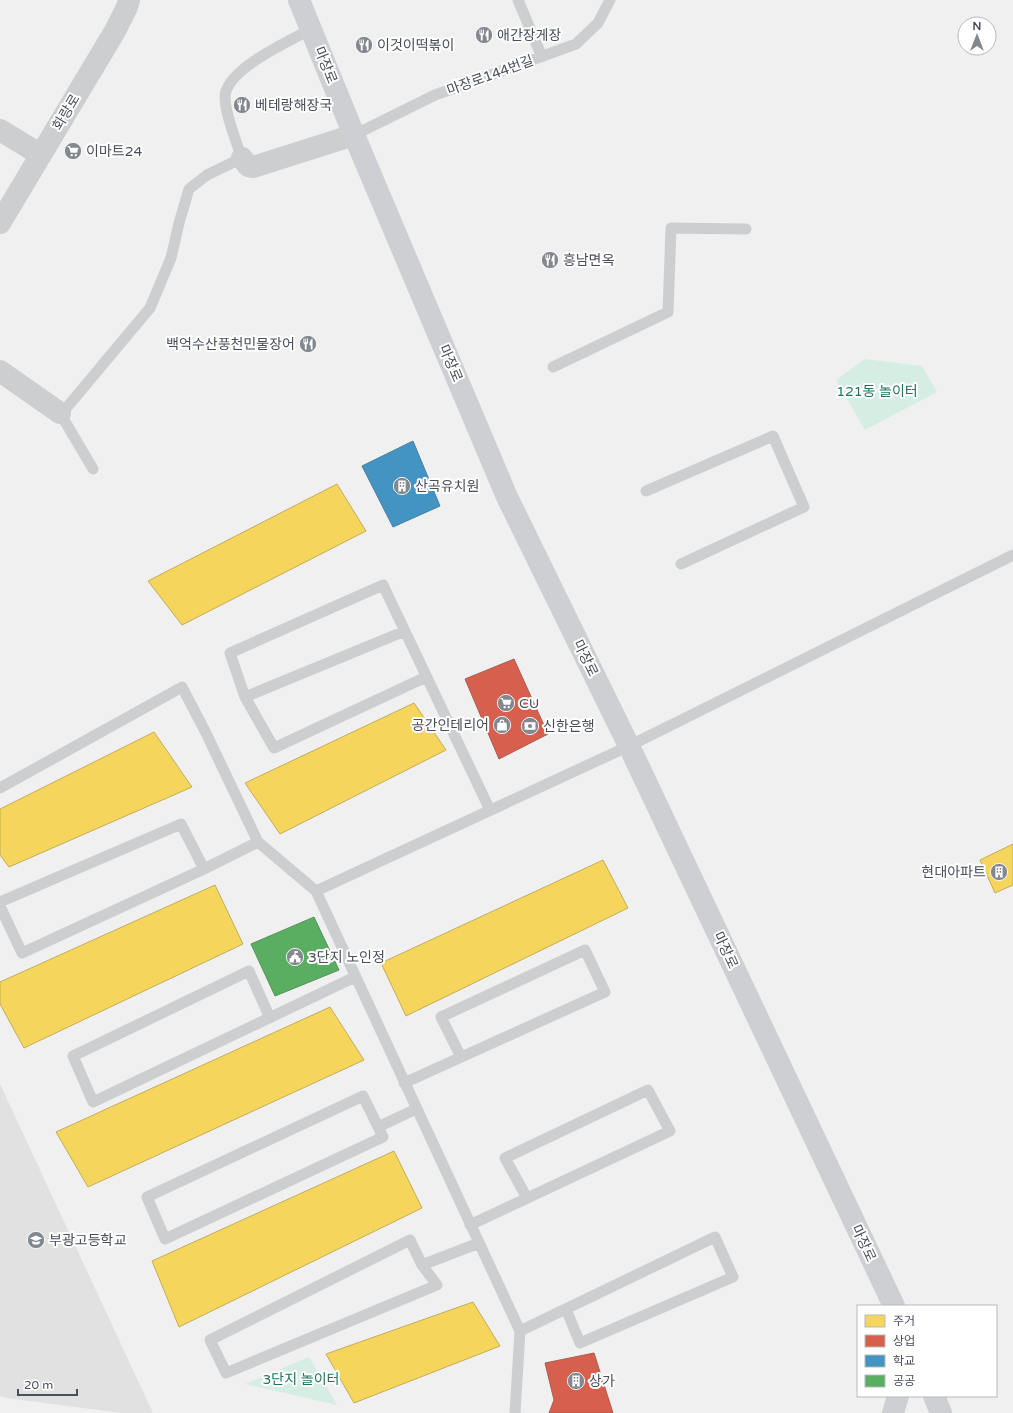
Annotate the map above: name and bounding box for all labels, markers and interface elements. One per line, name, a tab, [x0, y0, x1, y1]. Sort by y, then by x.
north arrow	[957, 16, 997, 56]
text: N	[973, 20, 981, 33]
restaurant icon: 애간장게장	[474, 25, 494, 45]
place label: 애간장게장	[497, 27, 562, 44]
restaurant icon: 이것이떡볶이	[354, 35, 374, 55]
place label: 이것이떡볶이	[377, 37, 454, 54]
street label: 마장로	[310, 44, 341, 86]
street label: 마장로144번길	[445, 52, 536, 99]
street label: 화랑로	[49, 91, 84, 133]
restaurant icon: 베테랑해장국	[232, 95, 252, 115]
place label: 베테랑해장국	[255, 97, 332, 114]
supermarket icon: 이마트24	[63, 141, 83, 161]
place label: 이마트24	[86, 143, 142, 160]
restaurant icon: 흥남면옥	[540, 250, 560, 270]
place label: 흥남면옥	[563, 252, 615, 269]
restaurant icon: 백억수산풍천민물장어	[298, 334, 318, 354]
place label: 백억수산풍천민물장어	[166, 336, 295, 353]
street label: 마장로	[435, 342, 466, 384]
park label: 121동 놀이터	[836, 383, 918, 400]
building icon: 산곡유치원	[392, 476, 412, 496]
place label: 산곡유치원	[415, 478, 479, 495]
street label: 마장로	[569, 637, 602, 679]
supermarket icon: CU	[496, 693, 516, 713]
place label: CU	[519, 695, 539, 712]
shop icon: 공간인테리어	[492, 715, 512, 735]
bank icon: 신한은행	[520, 716, 540, 736]
place label: 공간인테리어	[412, 717, 489, 734]
place label: 신한은행	[543, 718, 595, 735]
building icon: 현대아파트	[989, 862, 1009, 882]
place label: 현대아파트	[922, 864, 986, 881]
street label: 마장로	[710, 929, 741, 971]
public building icon: 3단지 노인정	[285, 947, 305, 967]
place label: 3단지 노인정	[308, 949, 385, 966]
street label: 마장로	[848, 1222, 879, 1264]
school or university icon: 부광고등학교	[26, 1230, 46, 1250]
place label: 부광고등학교	[49, 1232, 126, 1249]
legend	[857, 1305, 997, 1397]
text: 주거	[893, 1314, 915, 1328]
text: 상업	[893, 1334, 915, 1348]
text: 학교	[893, 1354, 915, 1368]
scale bar	[18, 1371, 77, 1397]
park label: 3단지 놀이터	[263, 1371, 339, 1388]
building icon: 상가	[566, 1371, 586, 1391]
place label: 상가	[589, 1373, 615, 1390]
text: 공공	[893, 1374, 915, 1388]
text: 20 m	[24, 1378, 53, 1392]

